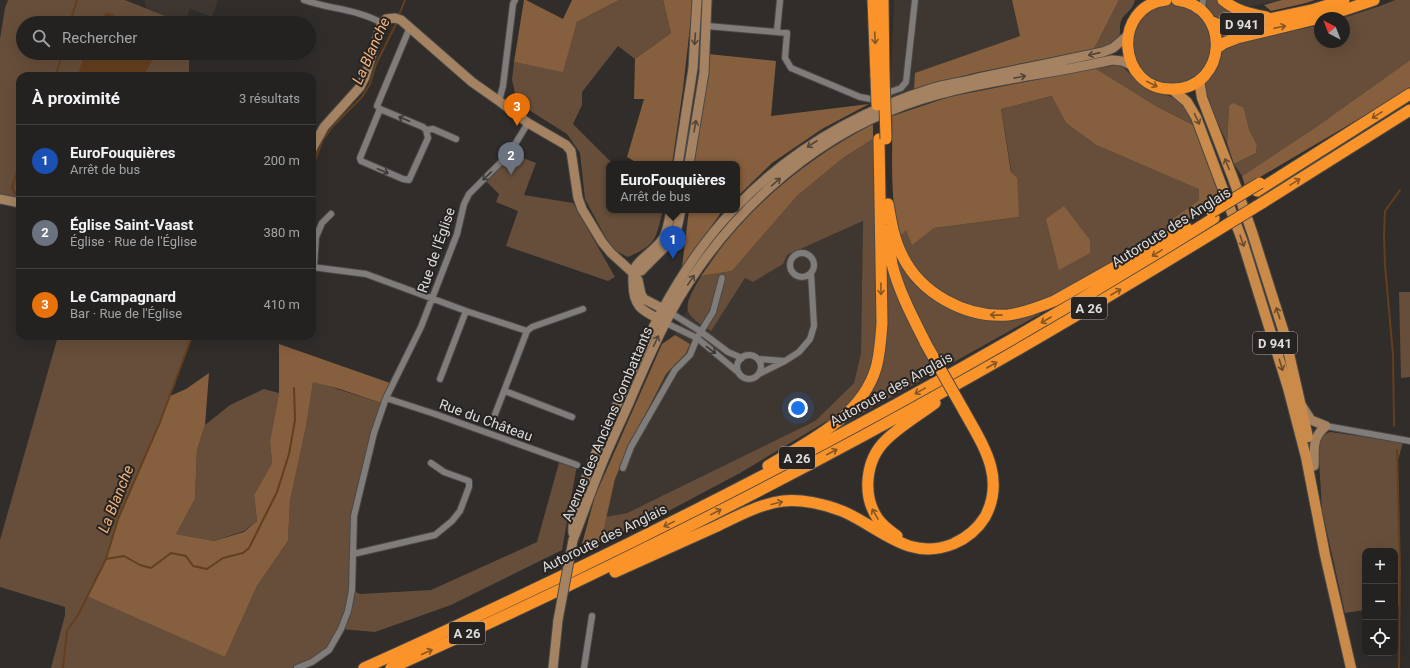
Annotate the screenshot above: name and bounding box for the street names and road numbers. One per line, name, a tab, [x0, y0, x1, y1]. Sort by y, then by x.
road number: D 941	[1220, 13, 1264, 35]
street label: Autoroute des Anglais	[1109, 184, 1233, 270]
street label: Rue de l'Église	[413, 205, 458, 295]
road number: A 26	[1071, 297, 1107, 319]
street label: Avenue des Anciens Combattants	[559, 324, 655, 524]
road number: D 941	[1253, 332, 1297, 354]
street label: Autoroute des Anglais	[827, 349, 955, 429]
street label: Rue du Château	[437, 396, 535, 444]
road number: A 26	[779, 447, 815, 469]
street label: Autoroute des Anglais	[539, 501, 669, 575]
road number: A 26	[449, 622, 485, 644]

